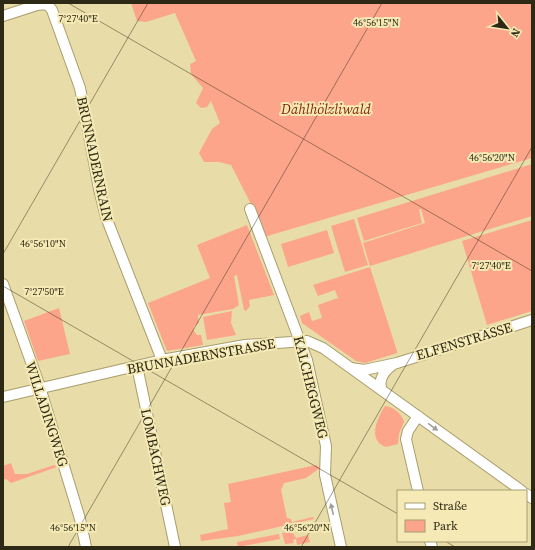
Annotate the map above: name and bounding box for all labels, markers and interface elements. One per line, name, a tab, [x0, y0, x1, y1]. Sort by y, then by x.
north arrow	[487, 8, 527, 48]
text: 7°27'40"E	[58, 12, 98, 25]
text: 46°56'15"N	[353, 16, 399, 29]
text: N	[507, 26, 524, 40]
street label: BRUNNADERNRAIN	[72, 95, 118, 223]
park label: Dählhölzliwald	[280, 99, 372, 119]
text: 46°56'20"N	[469, 151, 515, 164]
text: 46°56'10"N	[20, 237, 66, 250]
text: 7°27'40"E	[471, 259, 511, 272]
text: 7°27'50"E	[24, 285, 64, 298]
street label: ELFENSTRASSE	[413, 317, 515, 365]
street label: BRUNNADERNSTRASSE	[125, 333, 277, 379]
street label: KALCHEGGWEG	[289, 334, 334, 441]
street label: WILLADINGWEG	[21, 359, 74, 470]
street label: LOMBACHWEG	[136, 407, 176, 508]
one-way arrow	[428, 423, 438, 431]
legend	[397, 490, 527, 542]
text: Straße	[433, 498, 467, 514]
one-way arrow	[329, 503, 335, 515]
text: Park	[433, 518, 458, 534]
text: 46°56'15"N	[50, 521, 96, 534]
text: 46°56'20"N	[284, 521, 330, 534]

